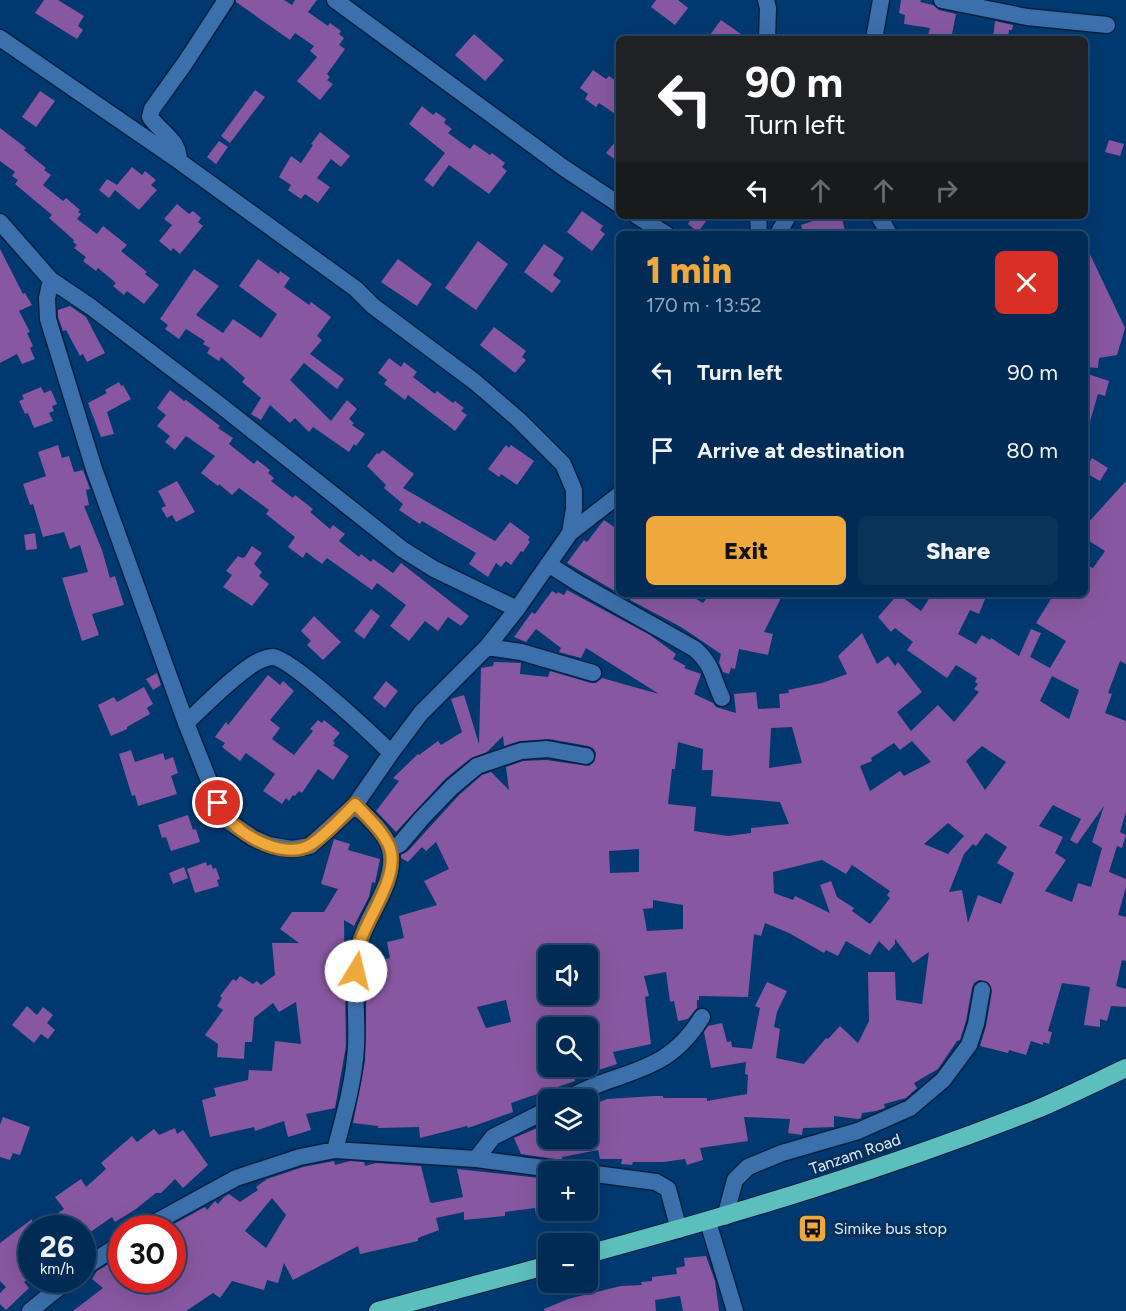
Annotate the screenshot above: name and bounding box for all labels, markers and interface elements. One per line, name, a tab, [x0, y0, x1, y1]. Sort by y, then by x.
text: 90 m	[745, 57, 843, 108]
icon: left	[646, 60, 724, 138]
text: Turn left	[745, 108, 845, 141]
icon: left	[741, 174, 774, 207]
icon: ahead	[804, 174, 837, 207]
icon: ahead	[867, 174, 900, 207]
icon: right	[930, 174, 963, 207]
text: 1 min	[646, 249, 732, 292]
button: close	[995, 251, 1058, 314]
text: 170 m · 13:52	[646, 293, 762, 317]
icon: left	[646, 356, 679, 389]
text: Turn left	[697, 359, 783, 386]
text: 90 m	[1007, 359, 1058, 386]
icon: arrive	[646, 434, 679, 467]
text: Arrive at destination	[697, 437, 905, 464]
text: 80 m	[1006, 437, 1058, 464]
button: Exit	[646, 516, 846, 585]
button: Share	[858, 516, 1058, 585]
pin	[192, 777, 243, 828]
icon: arrive	[201, 786, 234, 819]
position arrow	[324, 939, 388, 1003]
map controls	[538, 945, 598, 1293]
button: sound	[538, 945, 598, 1005]
button: search	[538, 1017, 598, 1077]
button: layers	[538, 1089, 598, 1149]
street label: Tanzam Road	[807, 1129, 903, 1179]
button: +	[538, 1161, 598, 1221]
bus stop icon: Simike bus stop	[797, 1212, 829, 1244]
speed limit sign: 30	[108, 1215, 186, 1293]
place label: Simike bus stop	[834, 1219, 947, 1238]
text: 26	[40, 1228, 74, 1265]
button: −	[538, 1233, 598, 1293]
text: km/h	[40, 1260, 74, 1278]

